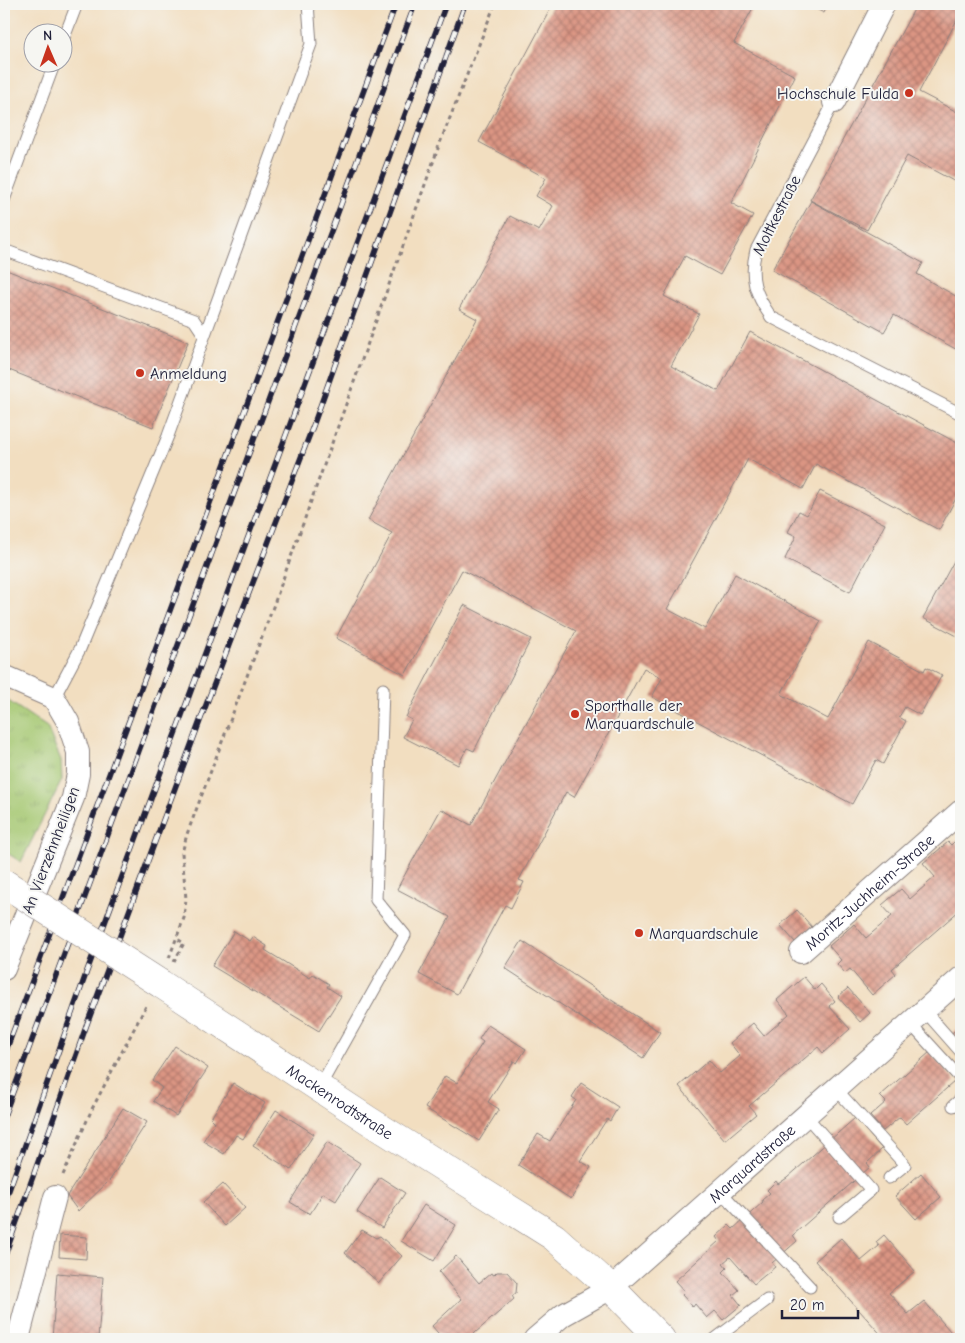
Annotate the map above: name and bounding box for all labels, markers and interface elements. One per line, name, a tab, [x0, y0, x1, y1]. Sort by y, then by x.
north arrow	[22, 22, 72, 72]
text: N	[43, 27, 52, 44]
place label: Hochschule Fulda	[777, 85, 899, 103]
marker: Hochschule Fulda	[903, 87, 915, 99]
street label: Moltkestraße	[749, 172, 805, 258]
place label: Anmeldung	[150, 365, 227, 383]
marker: Anmeldung	[134, 367, 146, 379]
place label: Sporthalle der Marquardschule	[585, 697, 694, 733]
marker: Sporthalle der Marquardschule	[569, 708, 581, 720]
street label: An Vierzehnheiligen	[18, 784, 83, 917]
street label: Moritz-Juchheim-Straße	[802, 831, 938, 954]
place label: Marquardschule	[649, 925, 758, 943]
marker: Marquardschule	[633, 927, 645, 939]
street label: Mackenrodtstraße	[283, 1061, 396, 1143]
street label: Marquardstraße	[706, 1121, 799, 1207]
scale bar	[782, 1288, 859, 1320]
text: 20 m	[790, 1296, 824, 1314]

